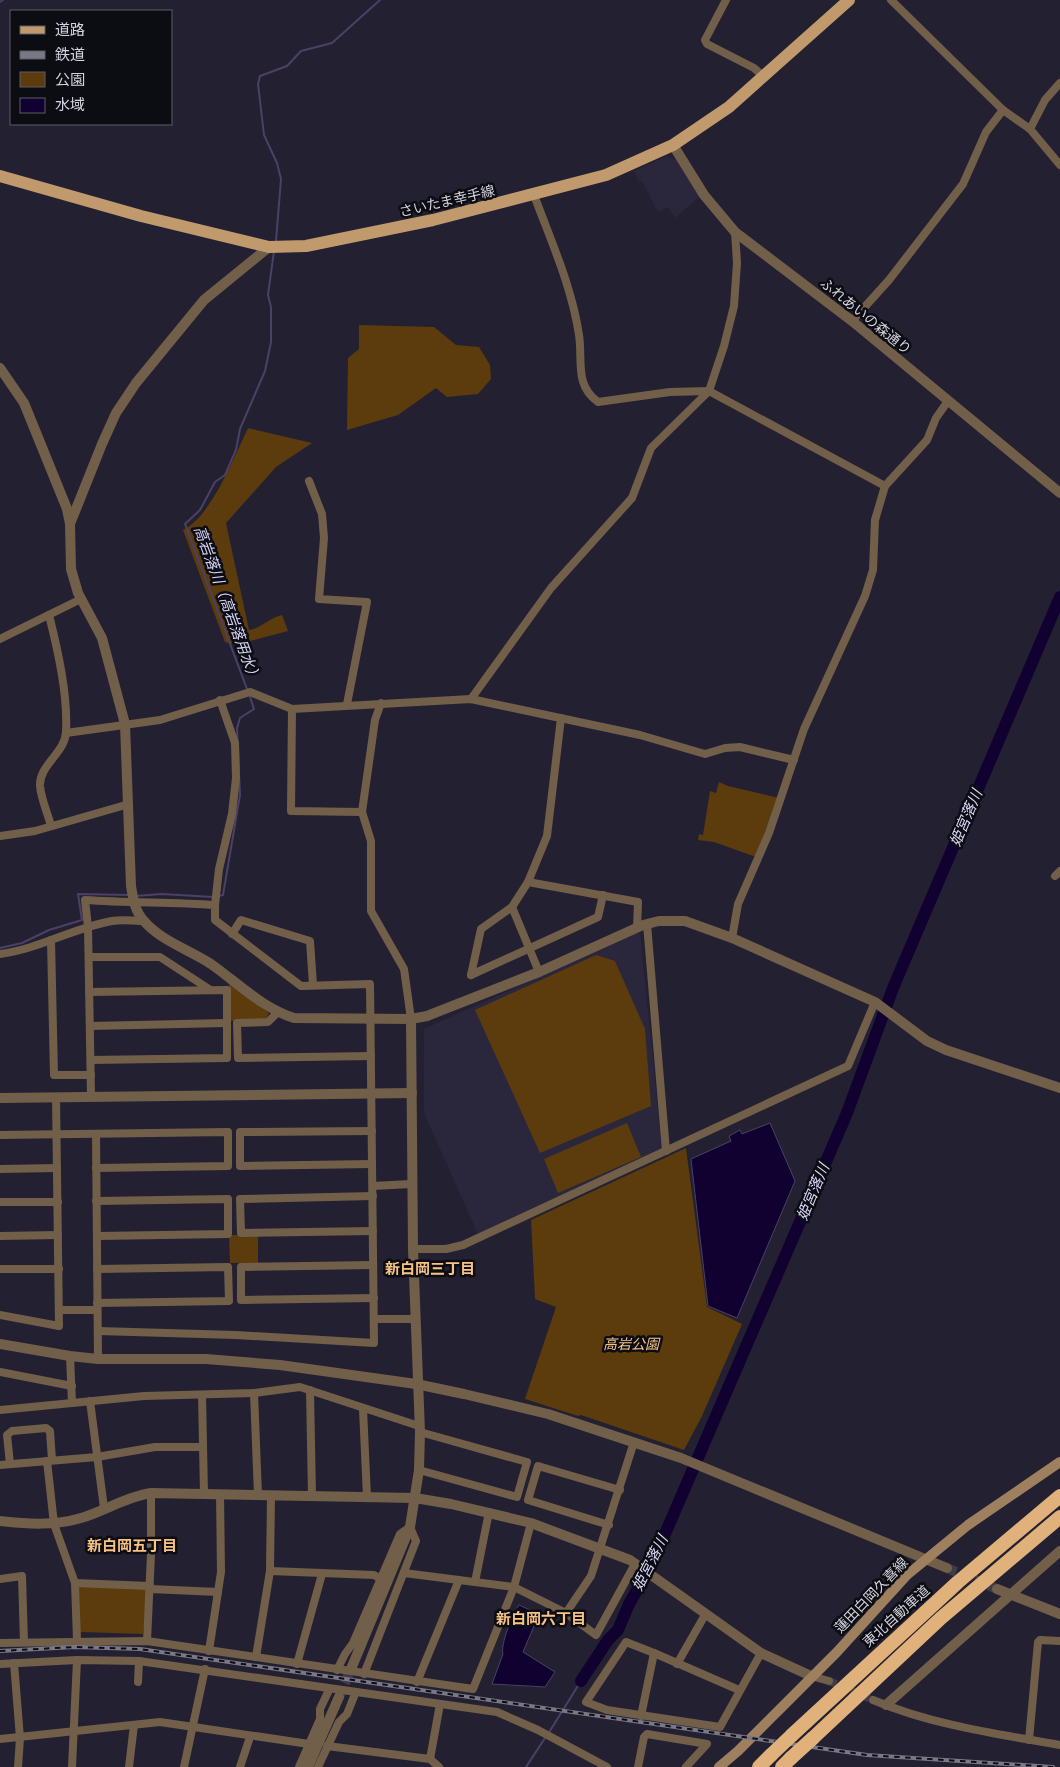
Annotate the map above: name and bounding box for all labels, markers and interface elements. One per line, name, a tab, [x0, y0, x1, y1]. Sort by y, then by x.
legend	[10, 10, 172, 125]
text: 道路	[55, 19, 85, 39]
text: 鉄道	[55, 44, 85, 64]
text: 公園	[55, 69, 85, 89]
text: 水域	[55, 94, 85, 114]
street label: さいたま幸手線	[397, 180, 497, 221]
street label: ふれあいの森通り	[817, 273, 916, 358]
water label: 高岩落川（高岩落用水）	[190, 523, 266, 685]
water label: 姫宮落川	[944, 784, 987, 849]
water label: 姫宮落川	[791, 1158, 834, 1223]
district label: 新白岡三丁目	[385, 1258, 475, 1278]
park label: 高岩公園	[603, 1334, 661, 1353]
water label: 姫宮落川	[627, 1530, 673, 1594]
district label: 新白岡五丁目	[87, 1535, 177, 1555]
street label: 蓮田白岡久喜線	[830, 1553, 912, 1636]
street label: 東北自動車道	[858, 1580, 933, 1651]
district label: 新白岡六丁目	[496, 1608, 586, 1628]

